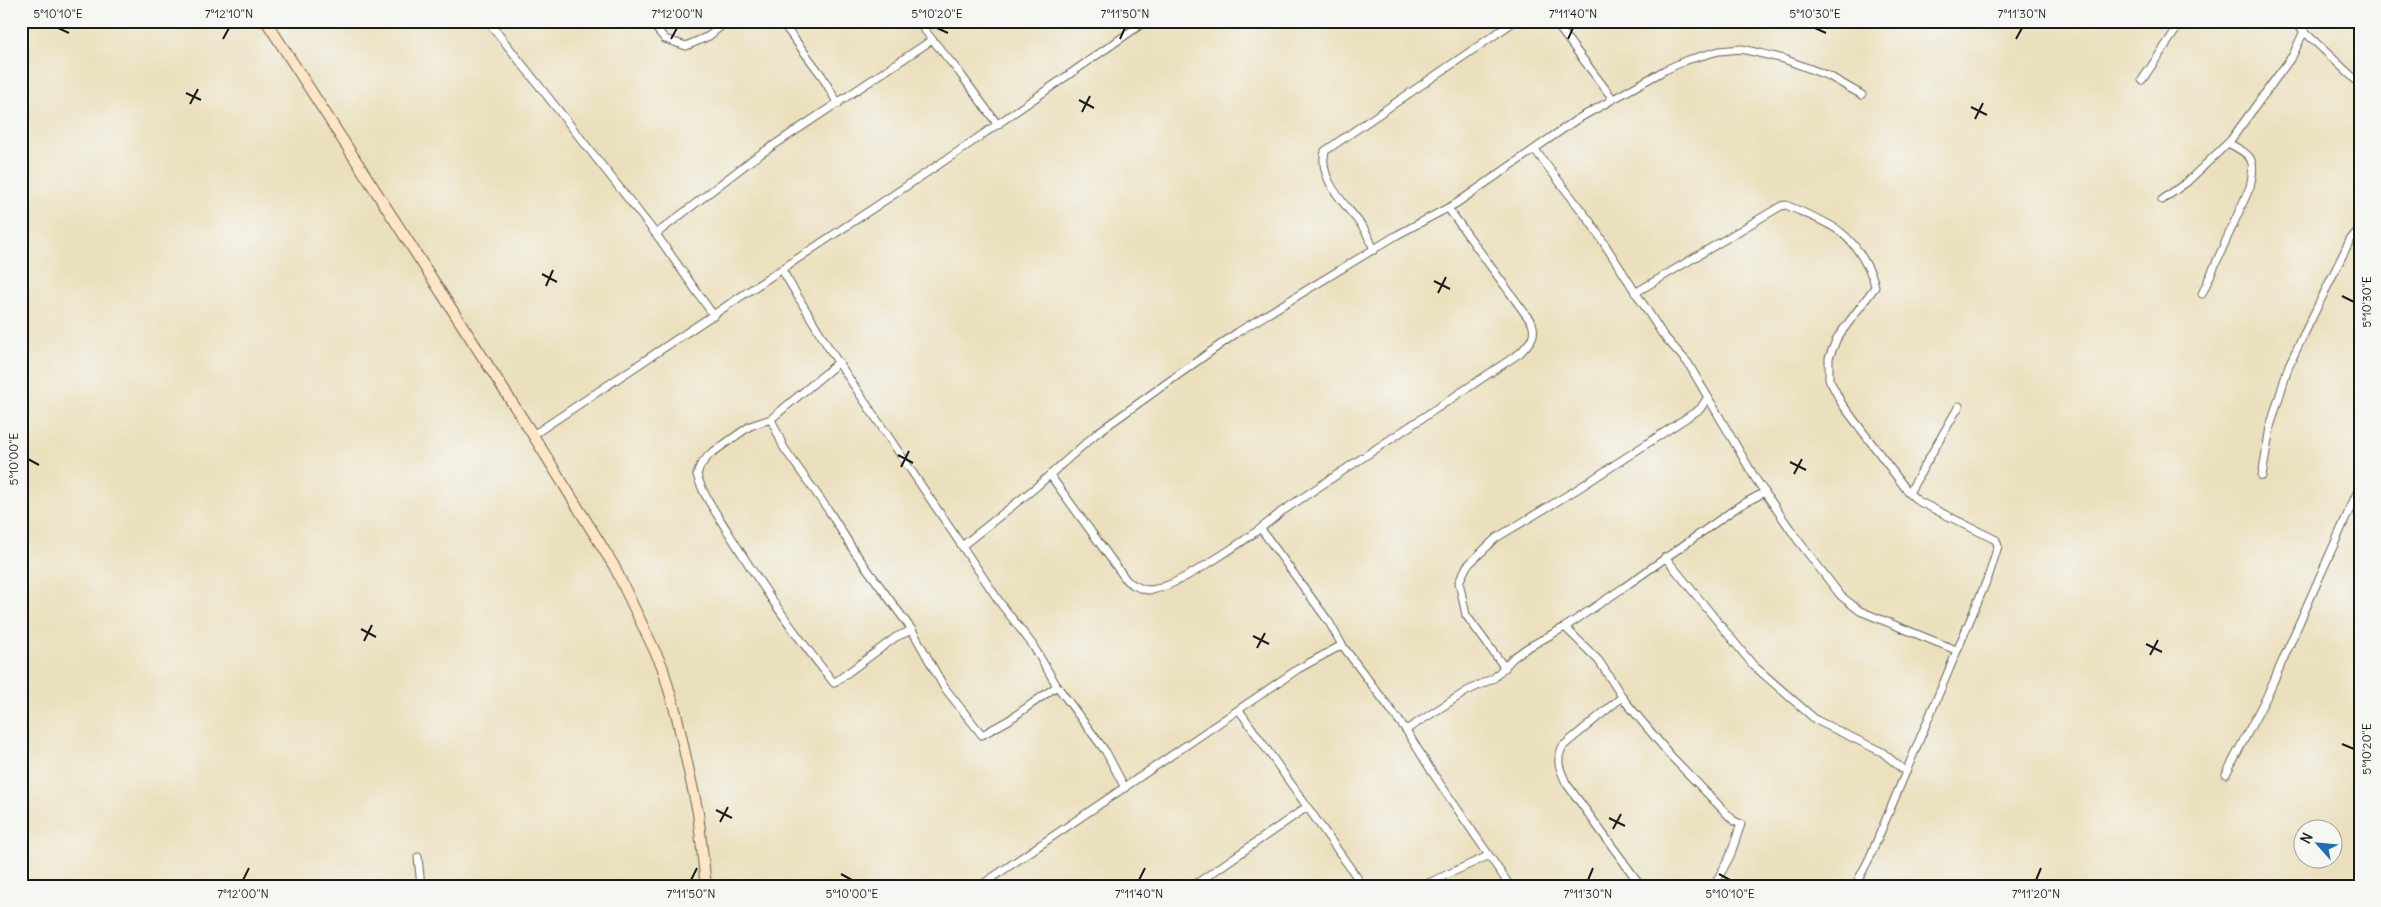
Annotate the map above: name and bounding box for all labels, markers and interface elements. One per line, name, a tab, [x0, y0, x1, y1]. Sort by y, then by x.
text: 5°10'10"E	[33, 6, 83, 21]
text: 7°12'10"N	[205, 6, 253, 21]
text: 7°12'00"N	[651, 6, 703, 21]
text: 5°10'20"E	[911, 6, 963, 21]
text: 7°11'50"N	[1101, 6, 1149, 21]
text: 7°11'40"N	[1549, 6, 1597, 21]
text: 5°10'30"E	[1789, 6, 1841, 21]
text: 7°11'30"N	[1998, 6, 2046, 21]
text: 5°10'30"E	[2359, 276, 2374, 328]
text: 5°10'00"E	[6, 433, 21, 485]
text: 5°10'20"E	[2359, 723, 2374, 775]
north arrow	[2294, 820, 2344, 870]
text: N	[2296, 830, 2317, 846]
text: 7°12'00"N	[217, 886, 269, 901]
text: 7°11'50"N	[667, 886, 715, 901]
text: 5°10'00"E	[826, 886, 878, 901]
text: 7°11'40"N	[1115, 886, 1163, 901]
text: 7°11'30"N	[1564, 886, 1612, 901]
text: 5°10'10"E	[1705, 886, 1755, 901]
text: 7°11'20"N	[2012, 886, 2060, 901]

